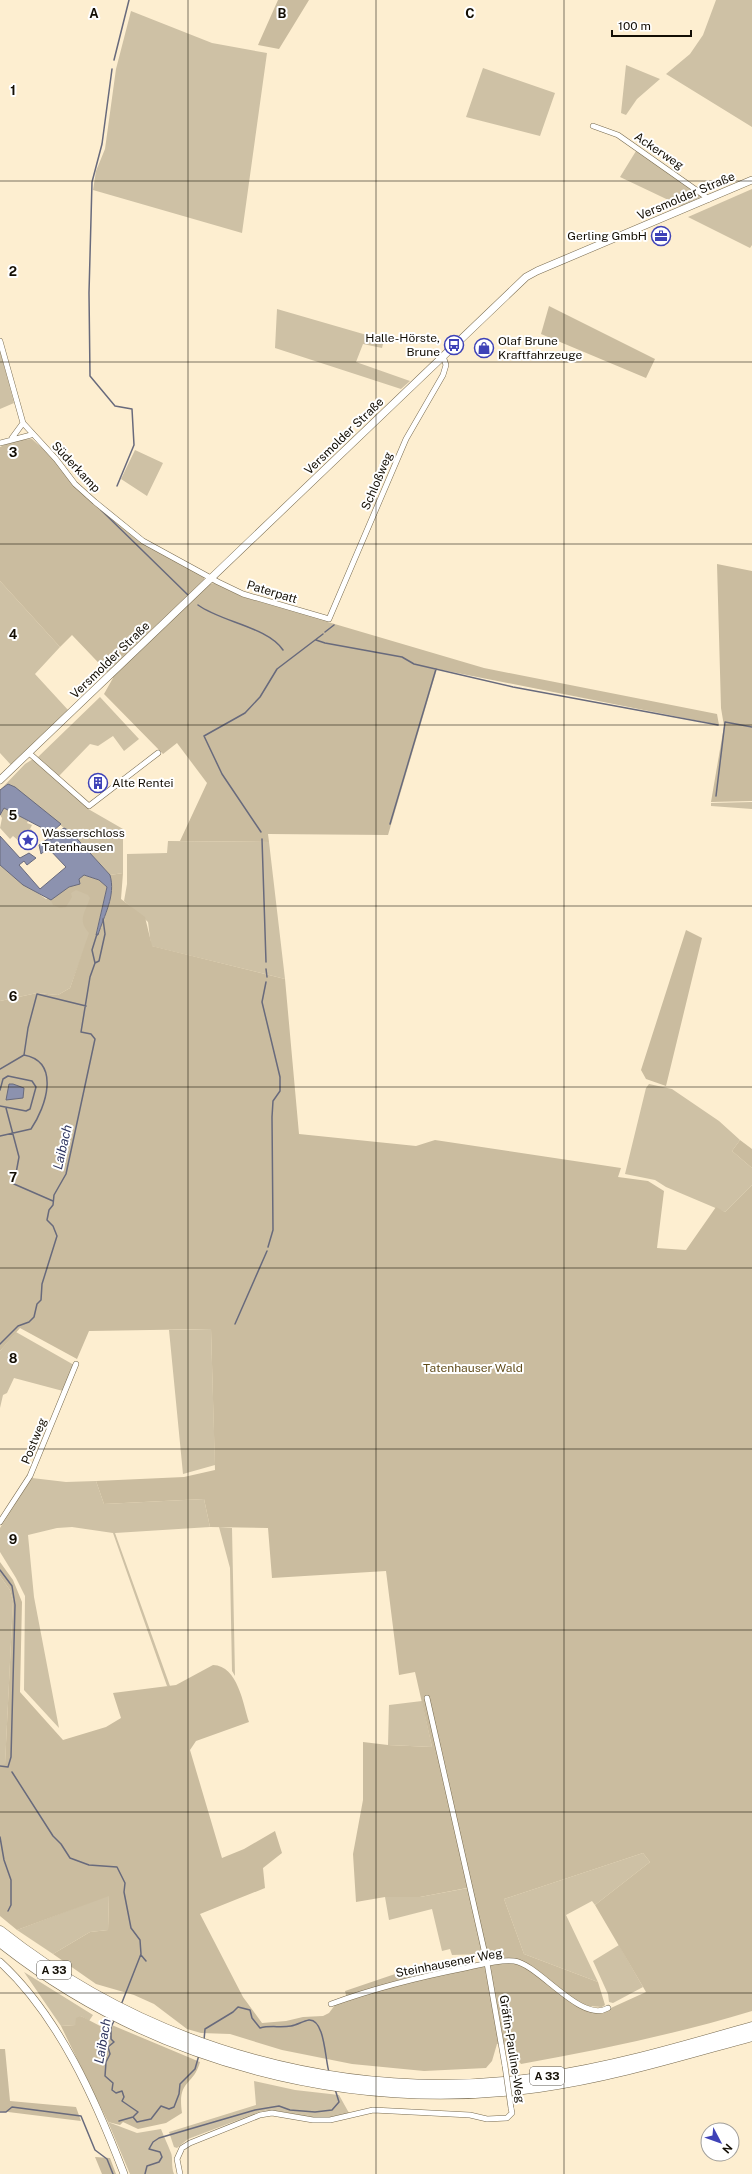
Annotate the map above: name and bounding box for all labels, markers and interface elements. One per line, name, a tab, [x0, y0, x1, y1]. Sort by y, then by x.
text: A	[89, 6, 99, 21]
text: B	[278, 6, 287, 21]
text: C	[465, 6, 475, 21]
scale bar	[612, 12, 691, 38]
text: 100 m	[618, 19, 651, 33]
text: 1	[10, 83, 16, 98]
street label: Ackerweg	[632, 129, 686, 173]
street label: Versmolder Straße	[635, 169, 737, 223]
office icon: Gerling GmbH	[650, 225, 672, 247]
place label: Gerling GmbH	[567, 229, 647, 243]
text: 2	[9, 264, 17, 279]
place label: Halle-Hörste, Brune	[365, 331, 440, 359]
bus stop icon: Halle-Hörste, Brune	[443, 334, 465, 356]
place label: Olaf Brune Kraftfahrzeuge	[498, 334, 583, 362]
shop icon: Olaf Brune Kraftfahrzeuge	[473, 337, 495, 359]
street label: Versmolder Straße	[302, 395, 387, 477]
street label: Süderkamp	[49, 439, 103, 495]
text: 3	[9, 445, 18, 460]
street label: Schloßweg	[358, 450, 396, 512]
street label: Paterpatt	[245, 578, 299, 606]
street label: Versmolder Straße	[68, 619, 153, 701]
text: 4	[9, 627, 18, 642]
building icon: Alte Rentei	[87, 772, 109, 794]
place label: Alte Rentei	[112, 776, 174, 790]
text: 5	[9, 808, 18, 823]
place label: Wasserschloss Tatenhausen	[42, 826, 125, 854]
place icon: Wasserschloss Tatenhausen	[17, 829, 39, 851]
text: 6	[9, 989, 18, 1004]
water label: Laibach	[50, 1123, 75, 1171]
text: 7	[9, 1170, 17, 1185]
text: 8	[9, 1351, 18, 1366]
park label: Tatenhauser Wald	[423, 1361, 523, 1375]
street label: Postweg	[18, 1416, 50, 1466]
text: 9	[9, 1532, 17, 1547]
street label: Steinhausener Weg	[394, 1946, 504, 1980]
road number: A 33	[37, 1961, 71, 1979]
street label: Gräfin-Pauline-Weg	[497, 1994, 527, 2104]
water label: Laibach	[91, 2017, 114, 2065]
road number: A 33	[530, 2067, 564, 2085]
north arrow	[700, 2122, 740, 2162]
text: N	[720, 2141, 735, 2156]

